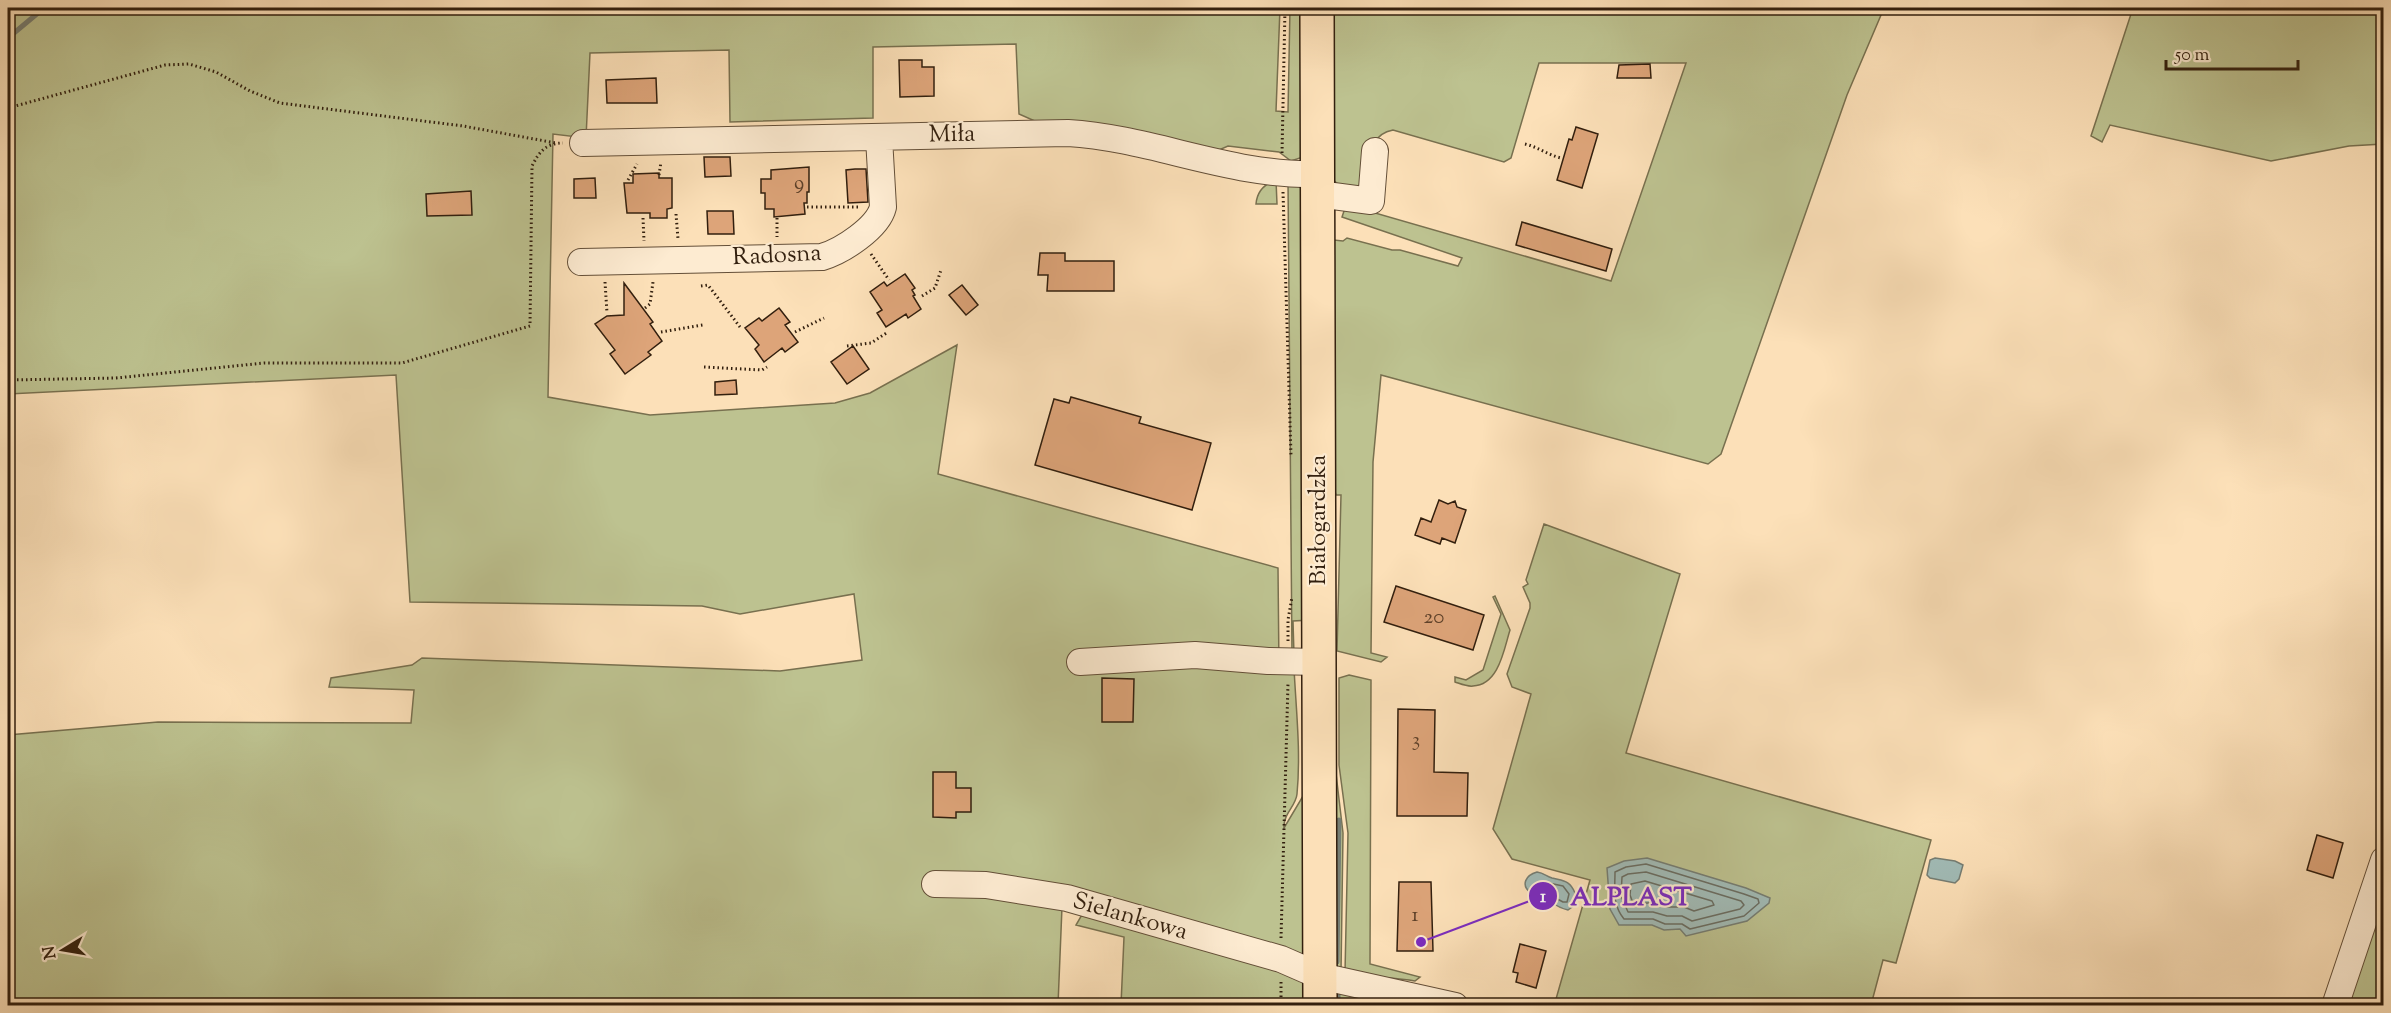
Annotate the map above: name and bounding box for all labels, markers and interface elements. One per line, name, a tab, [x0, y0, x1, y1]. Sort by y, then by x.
scale bar	[2166, 33, 2298, 71]
text: 50 m	[2174, 43, 2210, 69]
street label: Miła	[928, 118, 976, 152]
house number: 9	[794, 169, 804, 199]
street label: Radosna	[732, 237, 822, 275]
street label: Białogardzka	[1302, 455, 1336, 585]
house number: 20	[1424, 603, 1444, 633]
house number: 3	[1412, 726, 1420, 756]
callout: ALPLAST	[1528, 874, 1704, 918]
text: ALPLAST	[1570, 880, 1693, 917]
street label: Sielankowa	[1069, 884, 1191, 950]
text: 1	[1540, 885, 1547, 911]
house number: 1	[1411, 901, 1419, 931]
north arrow	[33, 920, 93, 980]
text: N	[38, 944, 63, 961]

